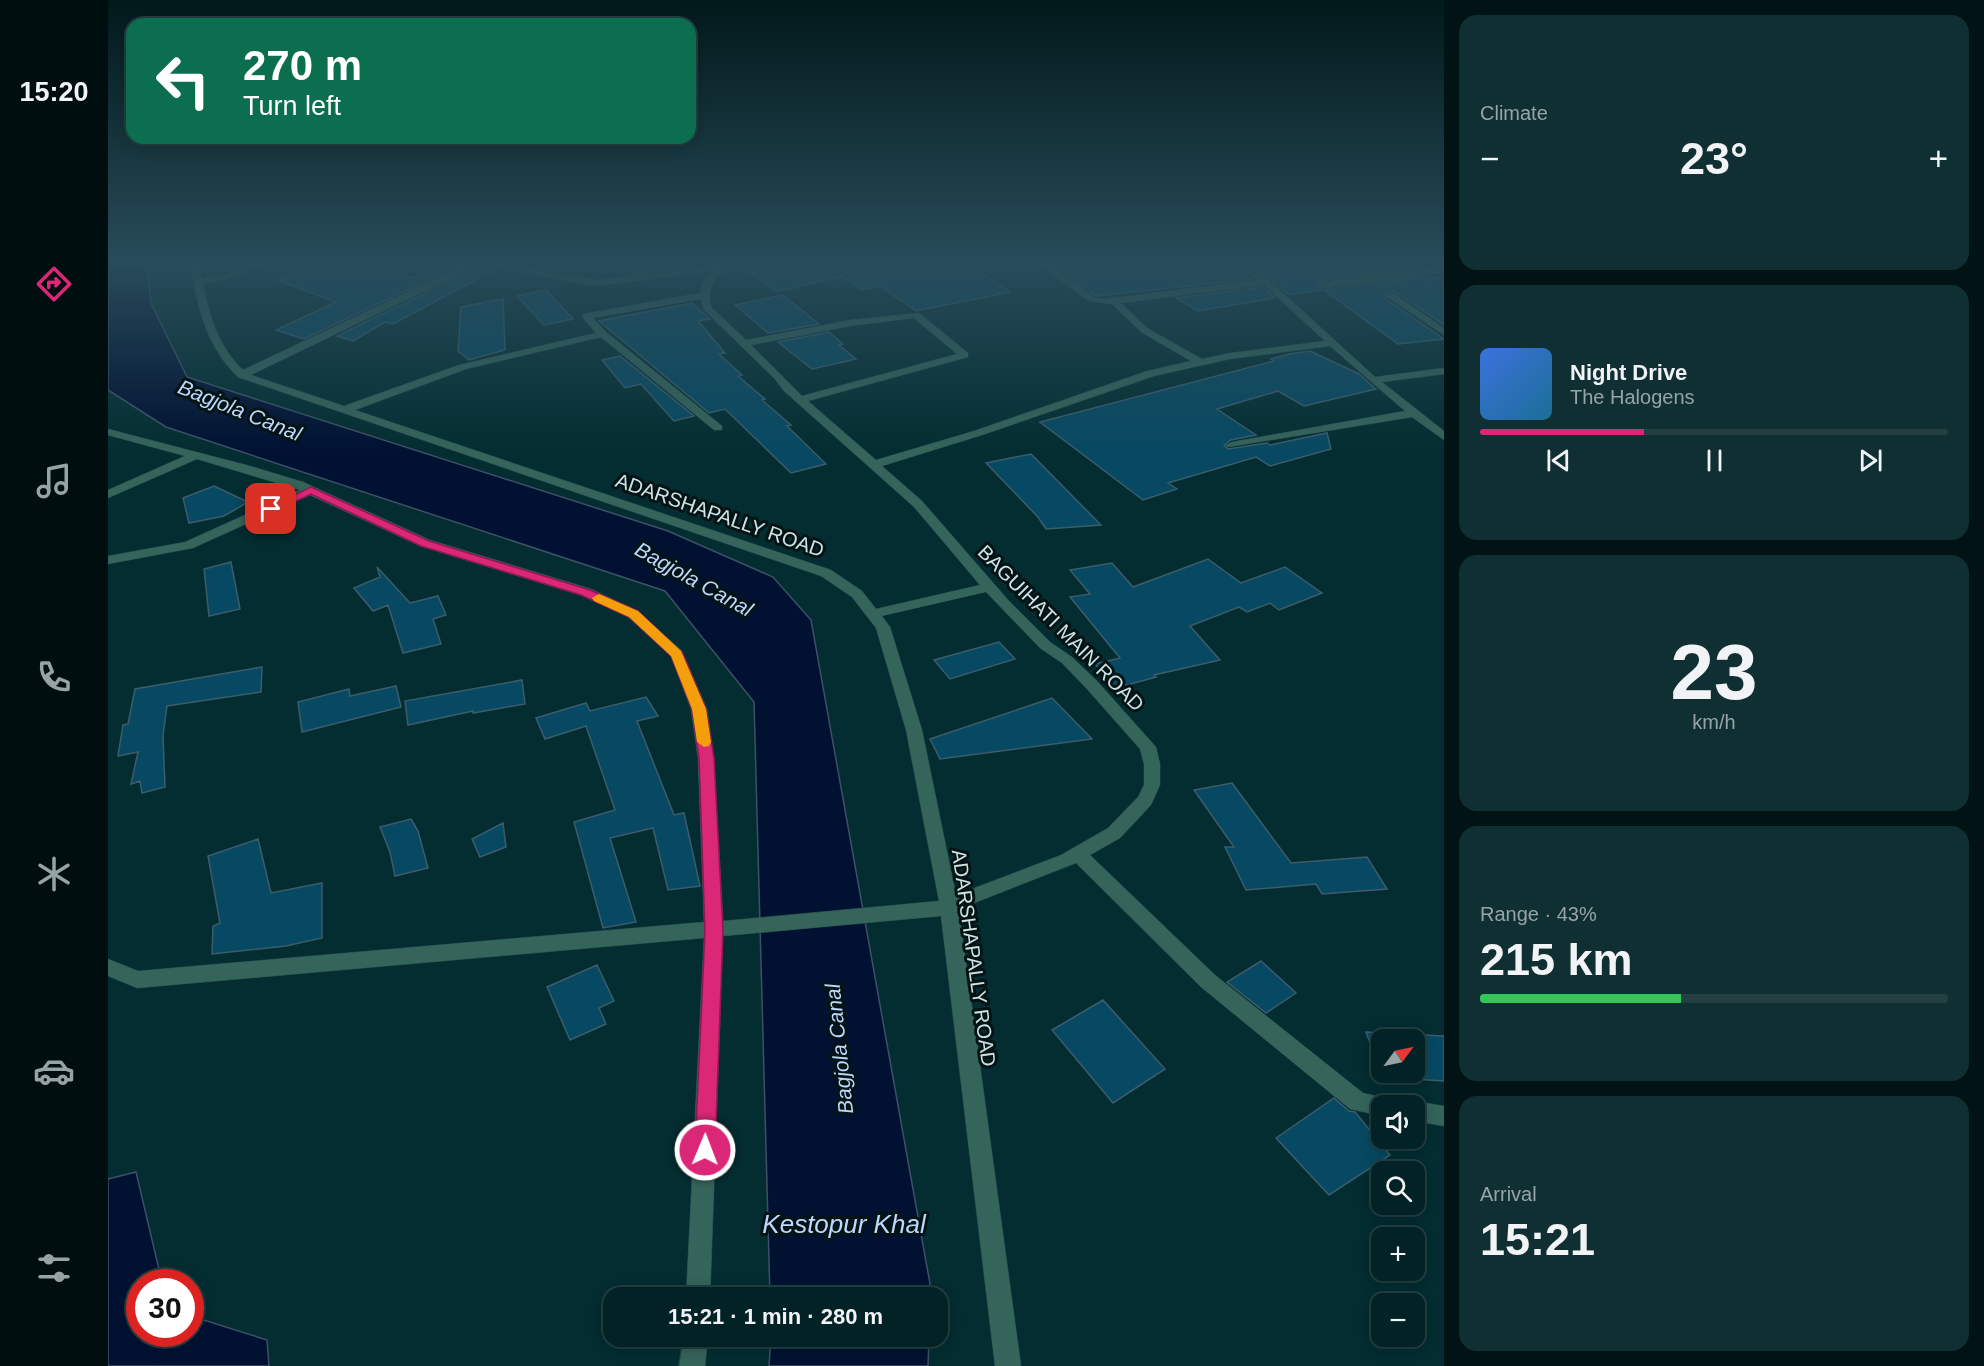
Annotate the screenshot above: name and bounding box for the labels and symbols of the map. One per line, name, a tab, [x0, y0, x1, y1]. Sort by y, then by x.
water label: Bagjola Canal	[175, 375, 306, 446]
street label: ADARSHAPALLY ROAD	[613, 469, 827, 561]
pin	[245, 483, 296, 534]
water label: Bagjola Canal	[631, 537, 758, 621]
street label: BAGUIHATI MAIN ROAD	[974, 541, 1148, 715]
street label: ADARSHAPALLY ROAD	[948, 848, 1000, 1068]
water label: Bagjola Canal	[821, 981, 857, 1115]
north arrow	[1371, 1029, 1425, 1083]
position arrow	[673, 1118, 737, 1182]
water label: Kestopur Khal	[762, 1209, 927, 1239]
speed limit sign: 30	[126, 1269, 204, 1347]

